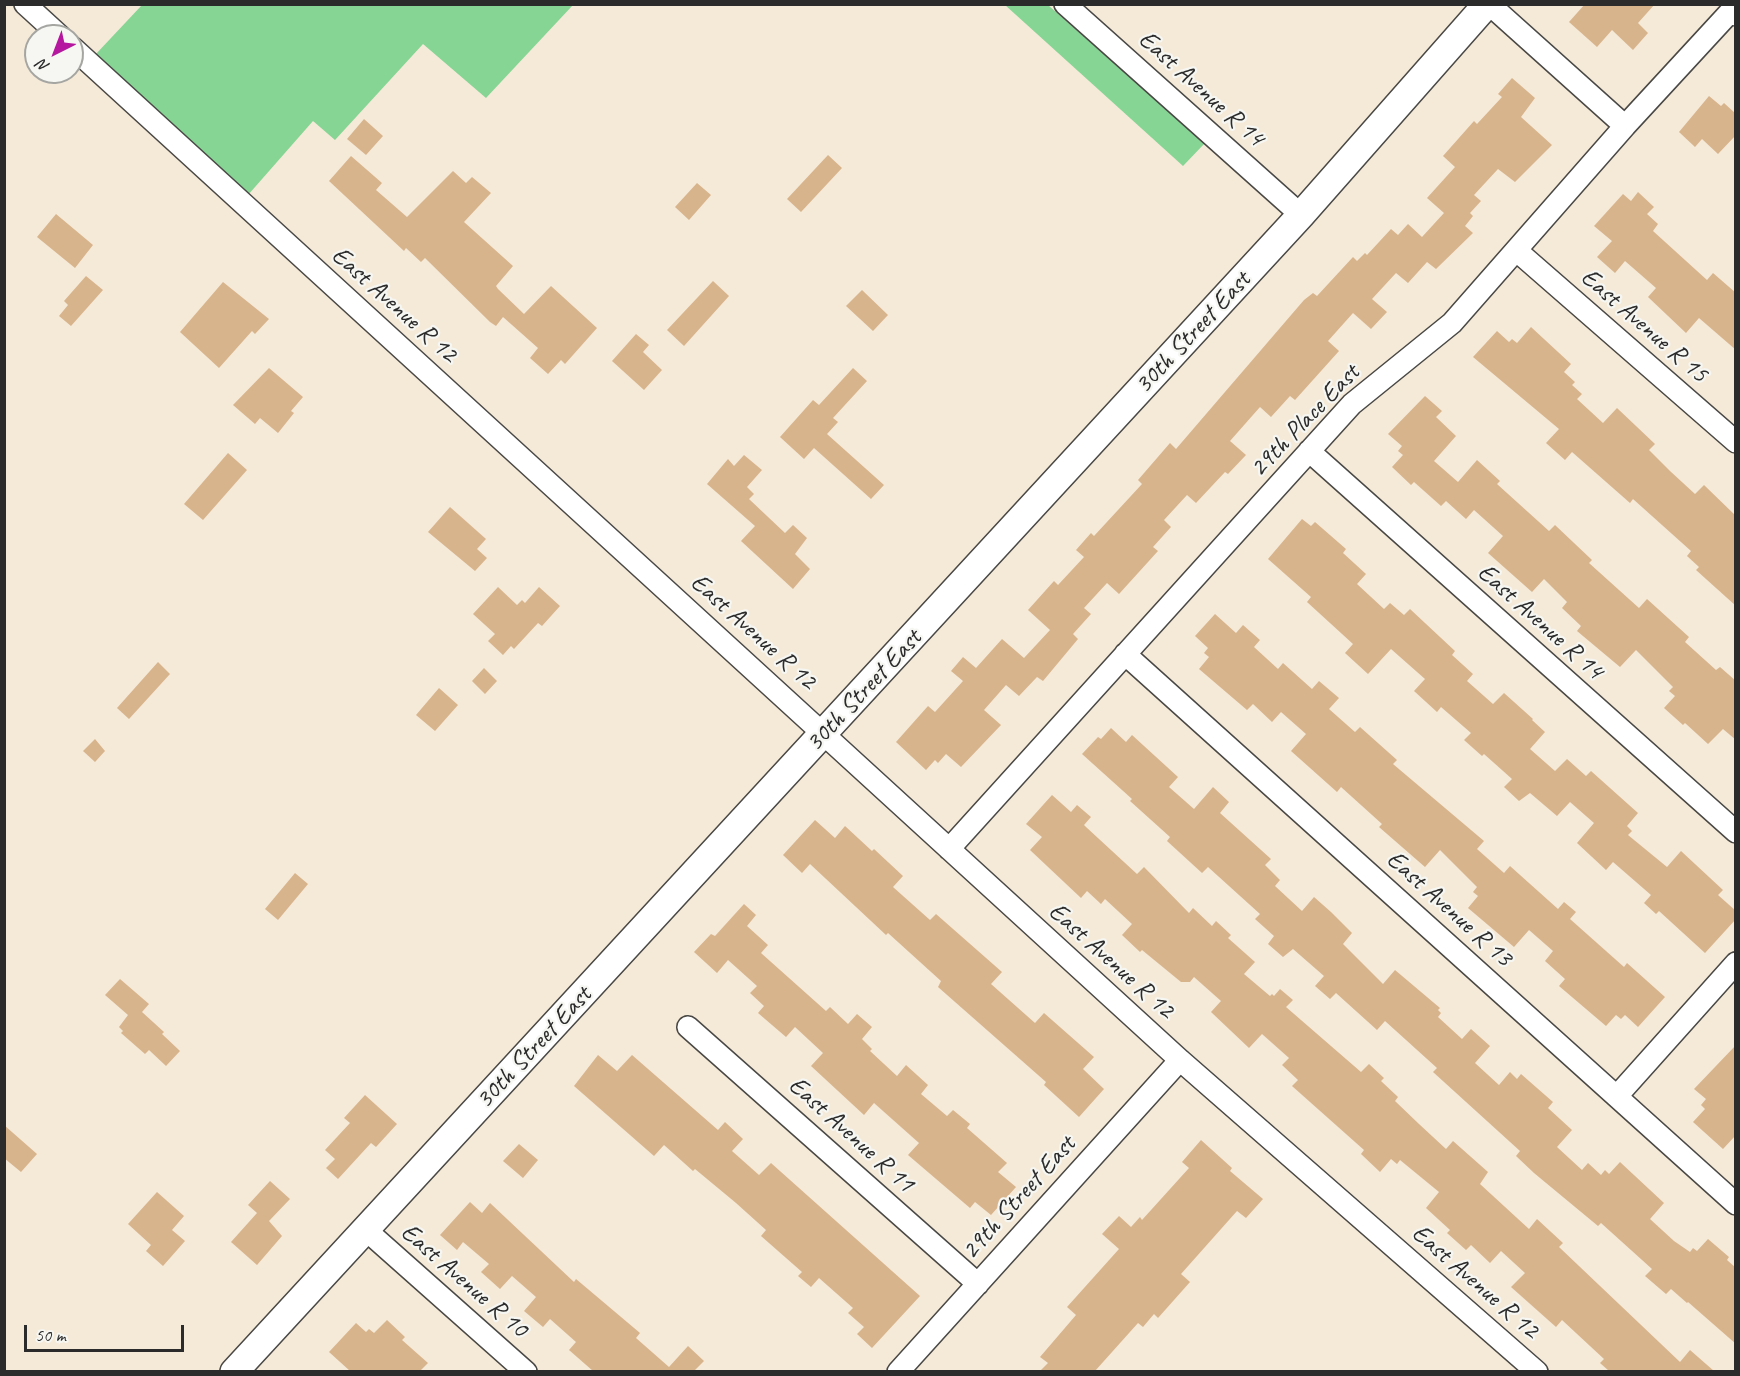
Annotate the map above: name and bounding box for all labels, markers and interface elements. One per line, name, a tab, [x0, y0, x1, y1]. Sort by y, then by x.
north arrow	[24, 24, 84, 84]
street label: East Avenue R 14	[1132, 24, 1270, 154]
text: N	[33, 55, 54, 77]
street label: East Avenue R 12	[325, 240, 463, 370]
street label: East Avenue R 15	[1574, 262, 1714, 390]
street label: 30th Street East	[1129, 265, 1257, 401]
street label: 29th Place East	[1244, 358, 1366, 484]
street label: East Avenue R 14	[1471, 557, 1609, 687]
street label: East Avenue R 12	[684, 567, 822, 697]
street label: 30th Street East	[800, 623, 928, 759]
street label: East Avenue R 13	[1380, 844, 1518, 974]
street label: East Avenue R 12	[1042, 896, 1180, 1026]
street label: 30th Street East	[470, 980, 598, 1116]
street label: East Avenue R 11	[782, 1070, 920, 1200]
street label: 29th Street East	[955, 1130, 1083, 1266]
street label: East Avenue R 10	[394, 1217, 534, 1345]
street label: East Avenue R 12	[1405, 1218, 1545, 1346]
scale bar	[27, 1313, 188, 1351]
text: 50 m	[35, 1324, 66, 1346]

